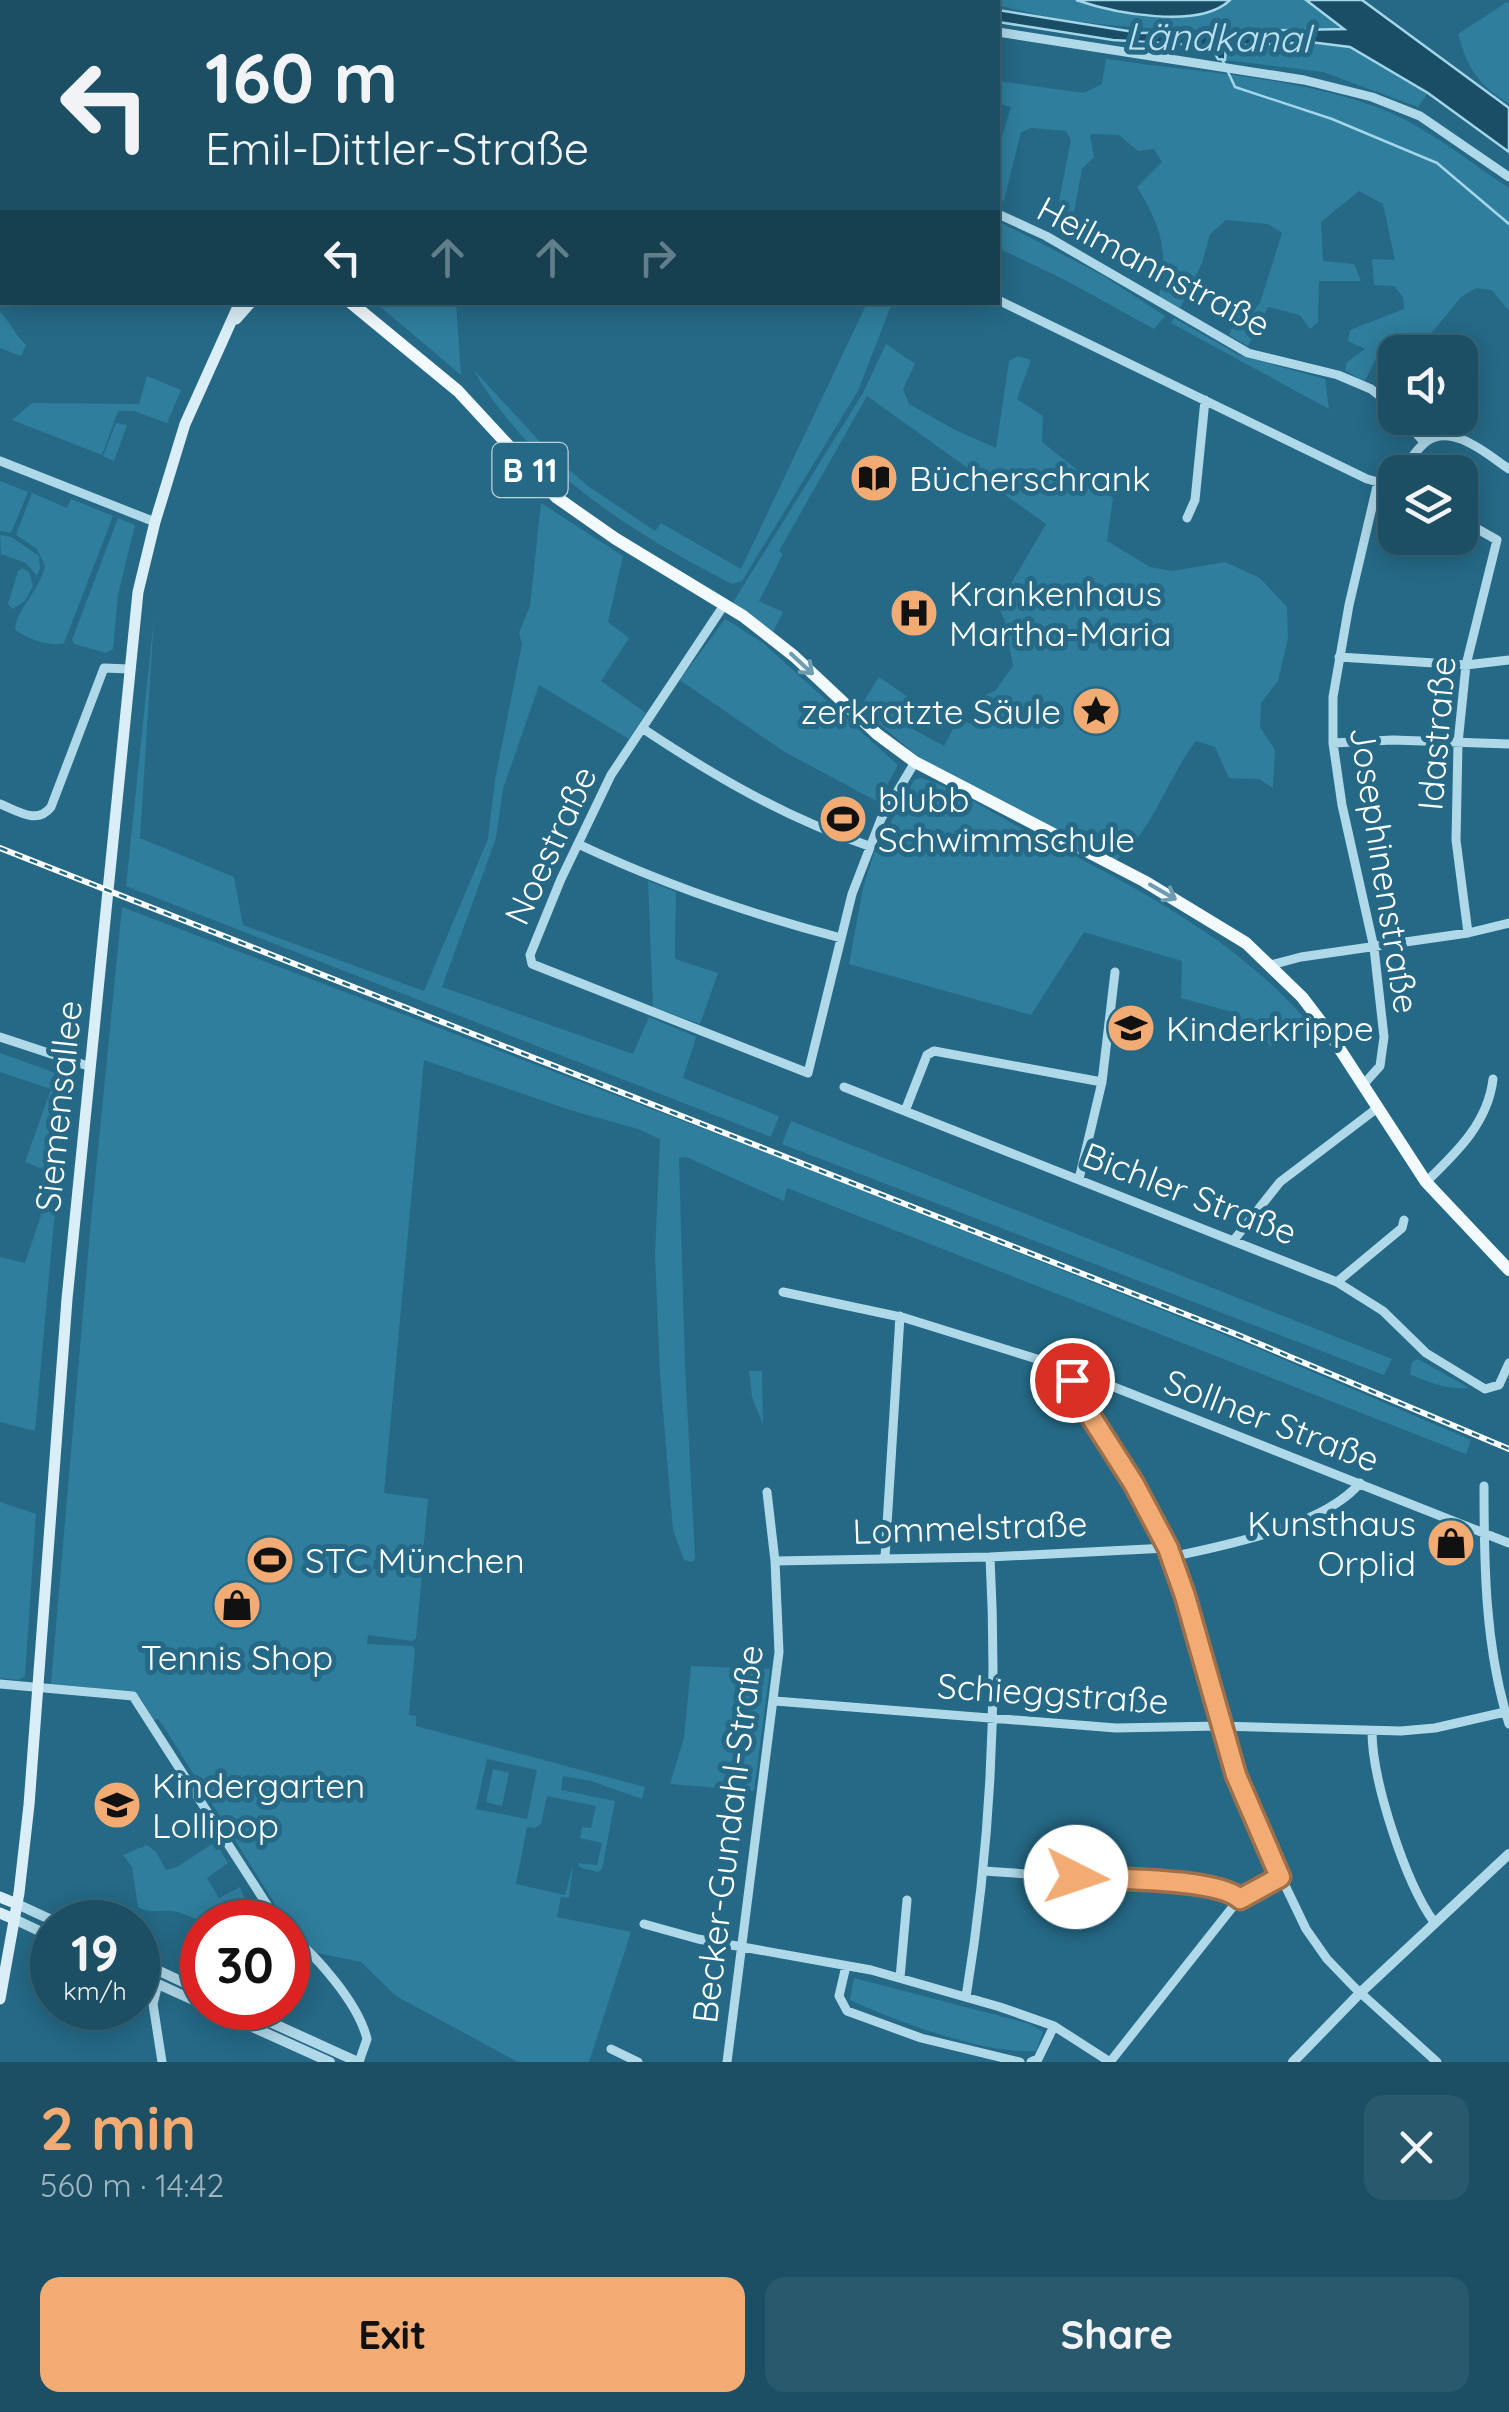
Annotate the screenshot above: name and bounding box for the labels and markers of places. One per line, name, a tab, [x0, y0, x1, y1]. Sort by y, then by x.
library icon: Bücherschrank	[848, 452, 900, 504]
place label: Bücherschrank	[909, 456, 1151, 500]
place label: Krankenhaus Martha-Maria	[949, 571, 1172, 655]
hospital icon: Krankenhaus Martha-Maria	[888, 587, 940, 639]
place icon: zerkratzte Säule	[1070, 685, 1122, 737]
place label: zerkratzte Säule	[801, 689, 1061, 733]
place label: blubb Schwimmschule	[878, 777, 1135, 861]
sports icon: blubb Schwimmschule	[817, 793, 869, 845]
school or university icon: Kinderkrippe	[1105, 1002, 1157, 1054]
place label: Kinderkrippe	[1166, 1006, 1374, 1050]
pin	[1030, 1338, 1115, 1423]
place label: Kunsthaus Orplid	[1247, 1501, 1416, 1585]
shop icon: Kunsthaus Orplid	[1425, 1517, 1477, 1569]
sports icon: STC München	[244, 1534, 296, 1586]
place label: STC München	[305, 1538, 525, 1582]
shop icon: Tennis Shop	[211, 1579, 263, 1631]
place label: Tennis Shop	[141, 1635, 333, 1679]
place label: Kindergarten Lollipop	[152, 1763, 365, 1847]
school or university icon: Kindergarten Lollipop	[91, 1779, 143, 1831]

